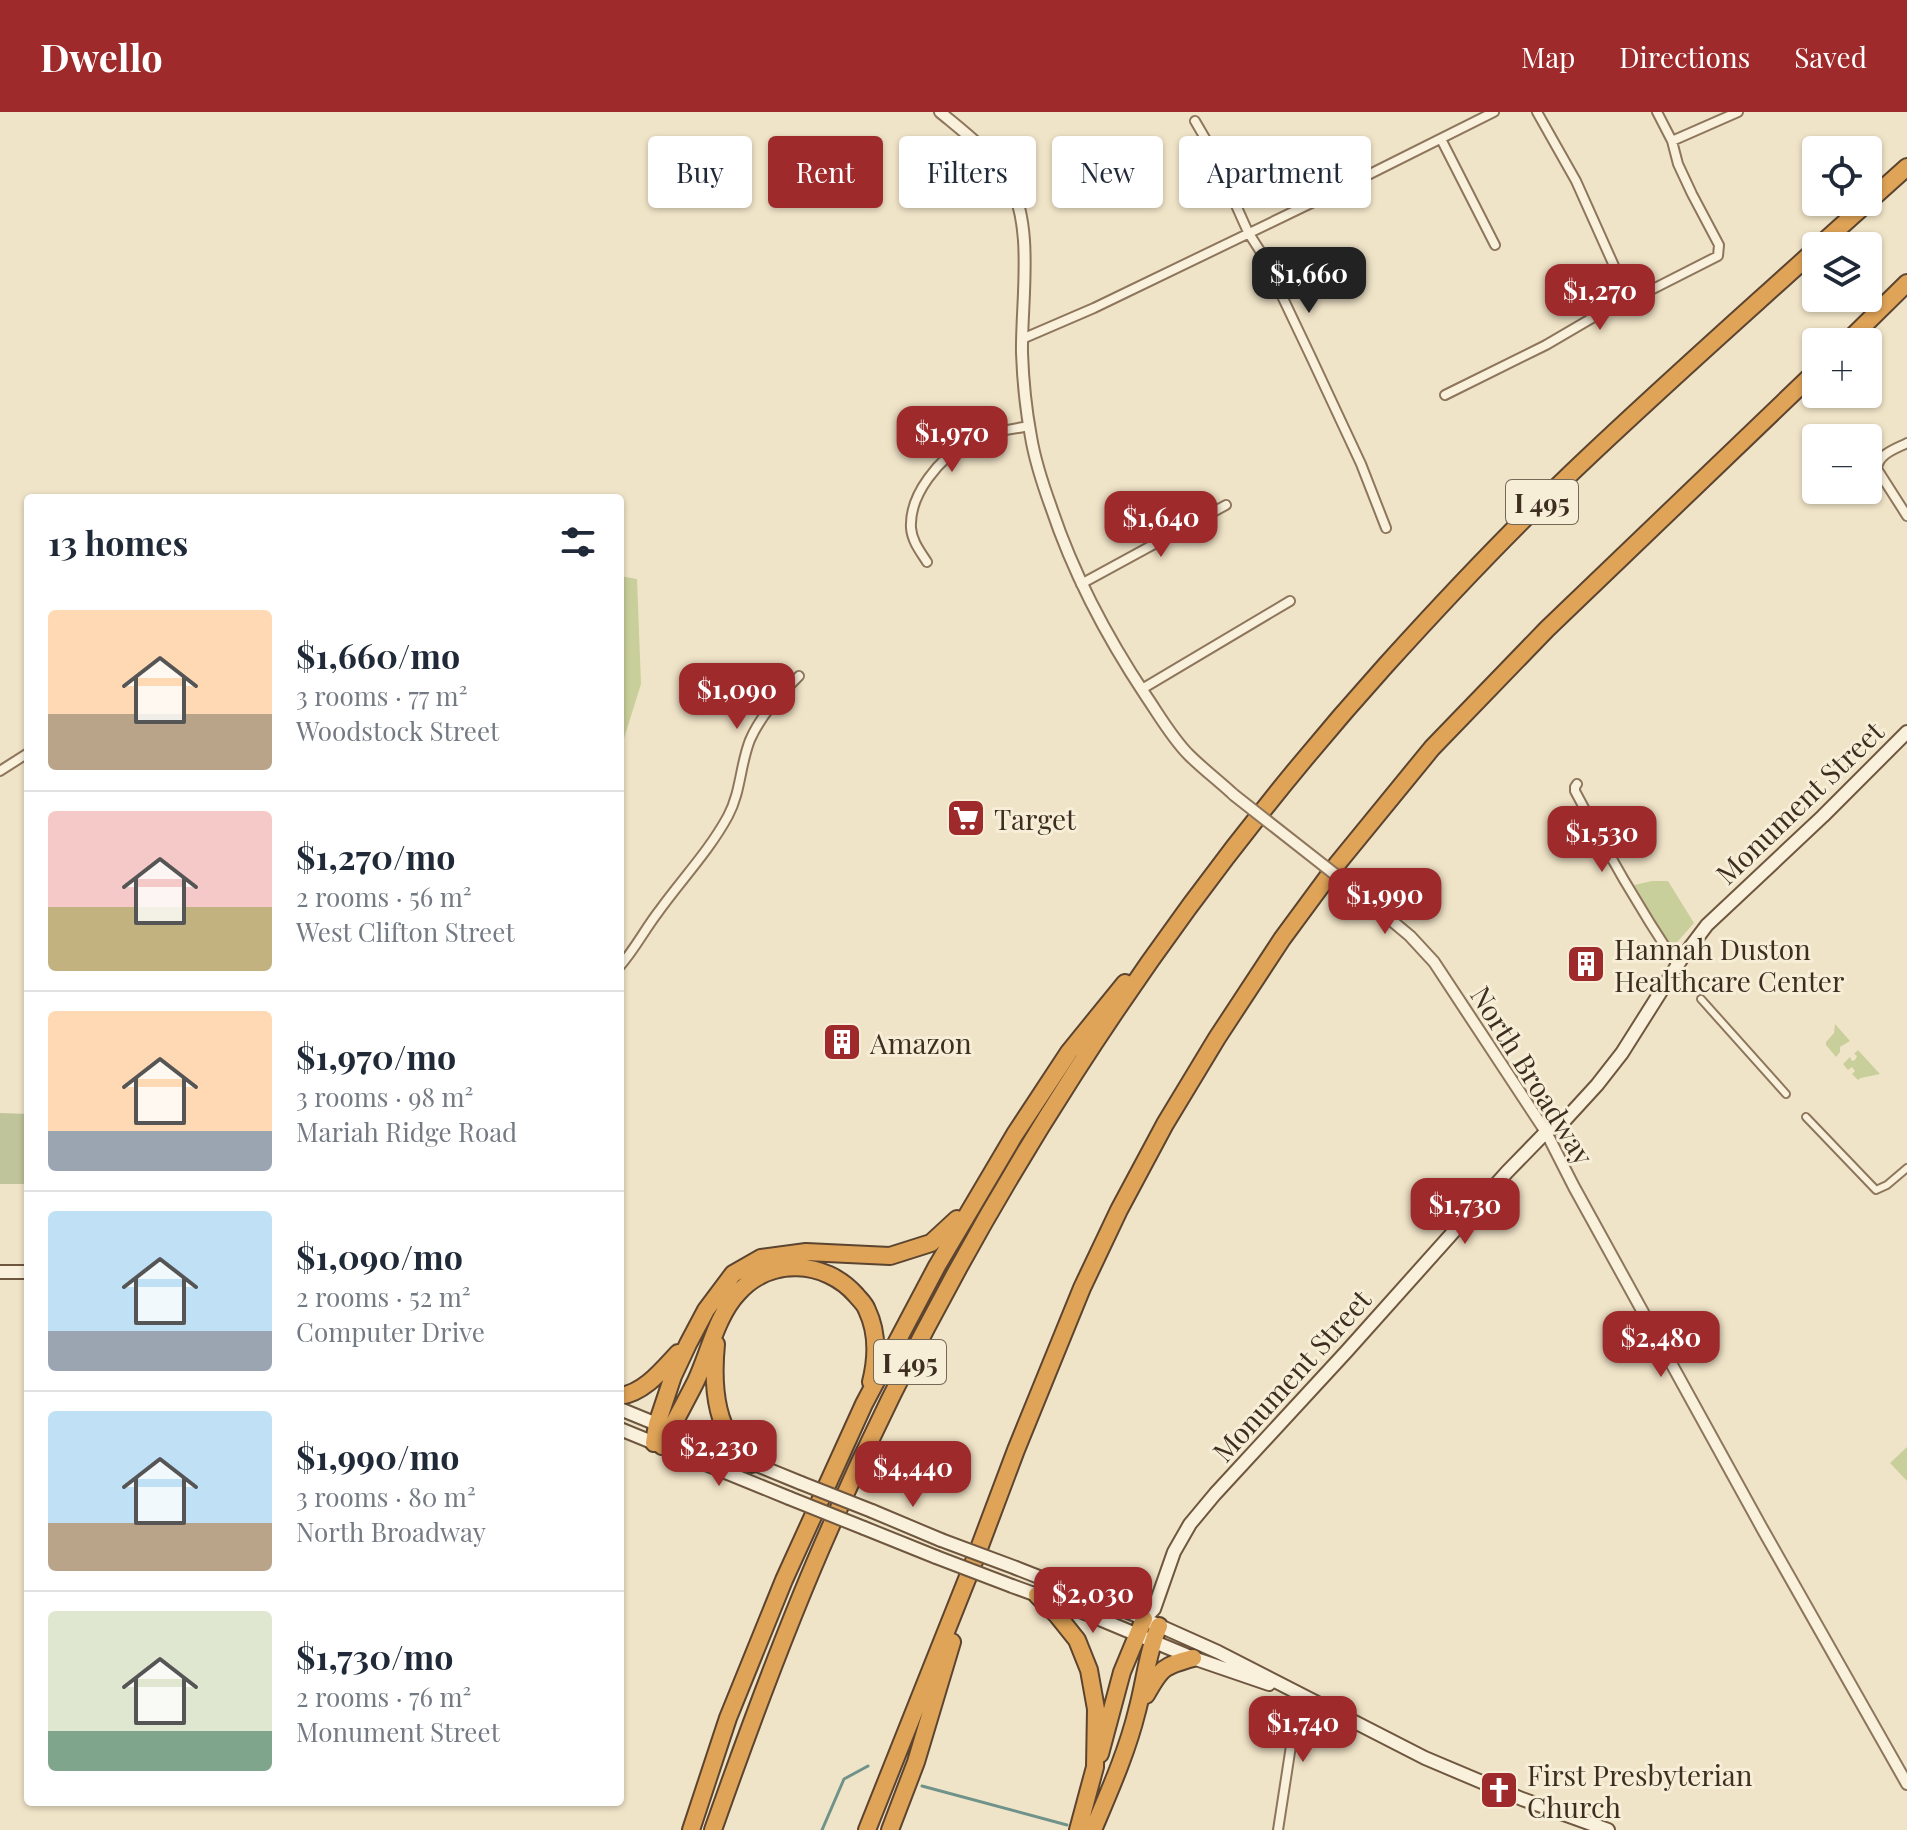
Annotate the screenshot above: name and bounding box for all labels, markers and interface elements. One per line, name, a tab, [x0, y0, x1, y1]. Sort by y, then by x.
text: Dwello	[40, 31, 163, 82]
text: Map	[1521, 38, 1575, 75]
text: Directions	[1619, 38, 1750, 75]
text: Saved	[1794, 38, 1867, 75]
chip: Buy	[648, 136, 752, 208]
chip: Rent	[768, 136, 883, 208]
chip: Filters	[899, 136, 1036, 208]
chip: New	[1052, 136, 1163, 208]
chip: Apartment	[1179, 136, 1371, 208]
map controls	[1802, 136, 1882, 504]
button: locate	[1802, 136, 1882, 216]
button: layers	[1802, 232, 1882, 312]
pin: $1,660	[1244, 247, 1374, 315]
text: $1,660	[1270, 255, 1348, 290]
pin: $1,270	[1535, 264, 1665, 332]
text: $1,270	[1563, 272, 1637, 307]
button: +	[1802, 328, 1882, 408]
pin: $1,970	[887, 406, 1017, 474]
text: $1,970	[915, 414, 989, 449]
button: −	[1802, 424, 1882, 504]
road number: I 495	[1506, 480, 1578, 524]
pin: $1,640	[1096, 491, 1226, 559]
text: $1,640	[1122, 499, 1200, 534]
text: 13 homes	[48, 519, 188, 565]
icon: filters	[556, 520, 600, 564]
text: $1,660/mo	[296, 632, 460, 678]
icon: home	[112, 642, 208, 738]
pin: $1,090	[672, 663, 802, 731]
text: $1,090	[697, 671, 777, 706]
text: 3 rooms · 77 m²	[296, 678, 467, 713]
street label: Monument Street	[1707, 712, 1892, 892]
text: Woodstock Street	[296, 713, 499, 748]
supermarket icon: Target	[945, 797, 987, 839]
place label: Target	[994, 800, 1077, 837]
pin: $1,530	[1537, 806, 1667, 874]
text: $1,530	[1566, 814, 1638, 849]
text: $1,270/mo	[296, 833, 455, 879]
icon: home	[112, 843, 208, 939]
pin: $1,990	[1320, 868, 1450, 936]
text: $1,990	[1346, 876, 1424, 911]
text: 2 rooms · 56 m²	[296, 879, 472, 914]
text: West Clifton Street	[296, 914, 515, 949]
place label: Hannah Duston Healthcare Center	[1614, 930, 1845, 999]
building icon: Hannah Duston Healthcare Center	[1565, 943, 1607, 985]
street label: North Broadway	[1463, 978, 1603, 1172]
building icon: Amazon	[821, 1021, 863, 1063]
place label: Amazon	[869, 1024, 972, 1061]
text: $1,970/mo	[296, 1033, 456, 1079]
icon: home	[112, 1043, 208, 1139]
text: 3 rooms · 98 m²	[296, 1079, 473, 1114]
text: Mariah Ridge Road	[296, 1114, 517, 1149]
pin: $1,730	[1400, 1178, 1530, 1246]
text: $1,730	[1429, 1186, 1501, 1221]
text: $1,090/mo	[296, 1233, 463, 1279]
icon: home	[112, 1243, 208, 1339]
text: 2 rooms · 52 m²	[296, 1279, 471, 1314]
street label: Monument Street	[1204, 1280, 1379, 1469]
pin: $2,480	[1596, 1311, 1726, 1379]
text: Computer Drive	[296, 1314, 485, 1349]
text: $2,480	[1621, 1319, 1701, 1354]
road number: I 495	[874, 1340, 946, 1384]
pin: $2,230	[654, 1420, 784, 1488]
text: $2,230	[680, 1428, 758, 1463]
text: $1,990/mo	[296, 1433, 460, 1479]
pin: $4,440	[848, 1441, 978, 1509]
icon: home	[112, 1443, 208, 1539]
text: $4,440	[873, 1449, 953, 1484]
text: 3 rooms · 80 m²	[296, 1479, 476, 1514]
text: North Broadway	[296, 1514, 486, 1549]
pin: $2,030	[1028, 1567, 1158, 1635]
text: $2,030	[1052, 1575, 1134, 1610]
text: $1,730/mo	[296, 1633, 454, 1679]
icon: home	[112, 1643, 208, 1739]
text: 2 rooms · 76 m²	[296, 1679, 471, 1714]
pin: $1,740	[1238, 1696, 1368, 1764]
text: $1,740	[1267, 1704, 1339, 1739]
text: Monument Street	[296, 1714, 500, 1749]
place label: First Presbyterian Church	[1527, 1756, 1753, 1825]
church icon: First Presbyterian Church	[1478, 1769, 1520, 1811]

